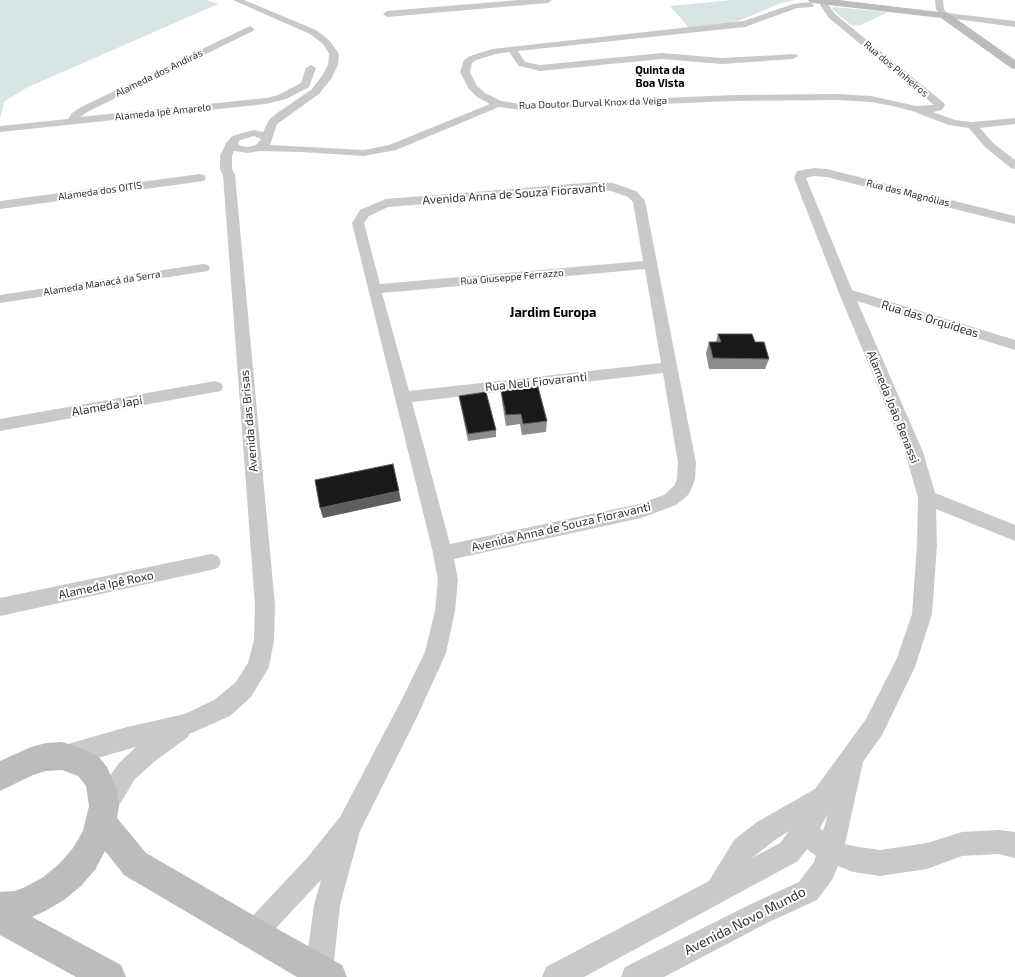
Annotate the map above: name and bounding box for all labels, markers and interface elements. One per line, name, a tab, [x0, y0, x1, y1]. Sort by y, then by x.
street label: Rua dos Pinheiros	[861, 38, 931, 100]
street label: Alameda dos Andirás	[113, 47, 205, 99]
district label: Quinta da Boa Vista	[635, 63, 685, 89]
street label: Rua Doutor Durval Knox da Veiga	[519, 94, 667, 112]
street label: Alameda Ipê Amarelo	[114, 101, 212, 123]
street label: Rua das Magnólias	[865, 177, 951, 209]
street label: Alameda dos OITIS	[57, 179, 143, 203]
street label: Avenida Anna de Souza Fioravanti	[422, 180, 606, 208]
street label: Rua Giuseppe Ferrazzo	[460, 267, 564, 287]
street label: Alameda Manacá da Serra	[43, 268, 161, 298]
street label: Rua das Orquídeas	[880, 297, 980, 341]
district label: Jardim Europa	[510, 305, 596, 321]
street label: Alameda João Benassi	[864, 349, 922, 465]
street label: Avenida das Brisas	[237, 369, 261, 473]
street label: Rua Neli Fiovaranti	[484, 369, 588, 395]
street label: Alameda Japi	[71, 393, 143, 419]
street label: Avenida Anna de Souza Fioravanti	[470, 499, 652, 555]
street label: Alameda Ipê Roxo	[57, 568, 155, 602]
street label: Avenida Novo Mundo	[681, 883, 809, 959]

